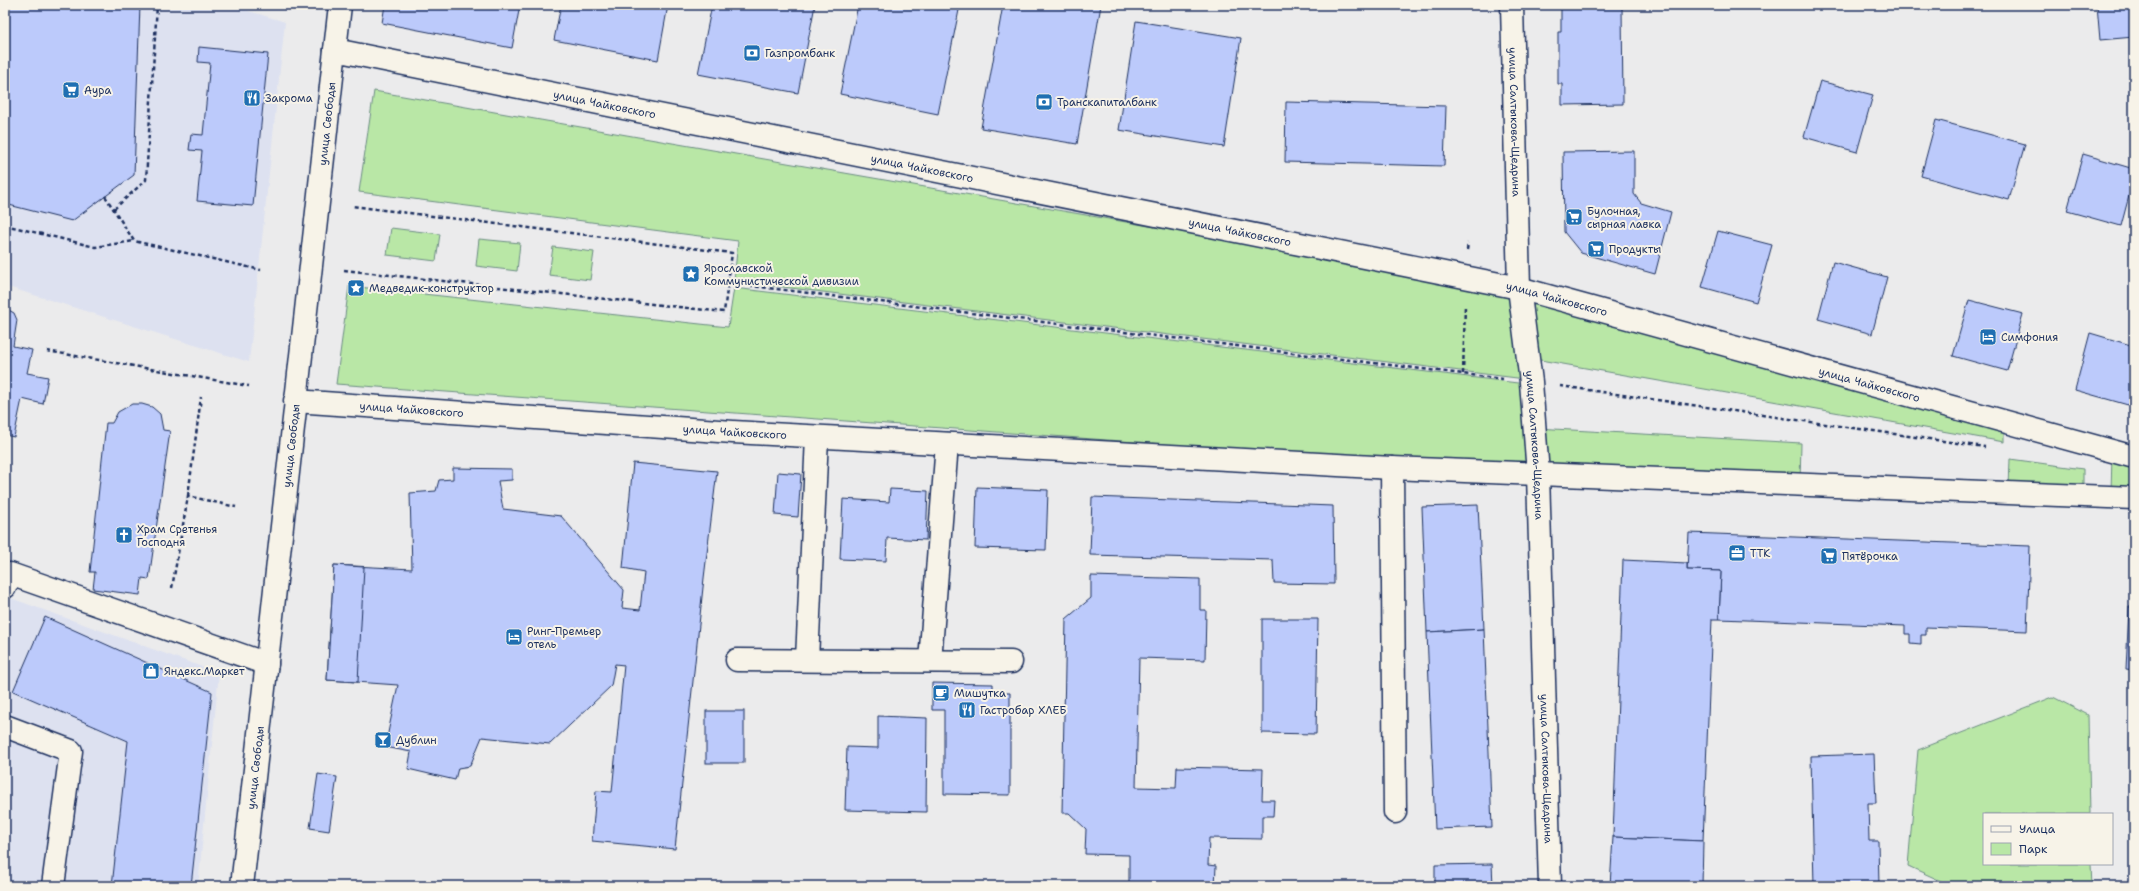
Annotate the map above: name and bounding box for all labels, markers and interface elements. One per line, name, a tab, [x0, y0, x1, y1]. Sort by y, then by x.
bank icon: Газпромбанк	[742, 43, 762, 63]
place label: Газпромбанк	[765, 46, 835, 61]
street label: улица Салтыкова-Щедрина	[1506, 47, 1524, 197]
supermarket icon: Аура	[61, 80, 81, 100]
street label: улица Свободы	[315, 81, 339, 166]
place label: Аура	[84, 83, 112, 98]
street label: улица Чайковского	[552, 87, 658, 122]
restaurant icon: Закрома	[242, 88, 262, 108]
place label: Закрома	[265, 91, 313, 106]
bank icon: Транскапиталбанк	[1034, 92, 1054, 112]
place label: Транскапиталбанк	[1057, 95, 1157, 110]
street label: улица Чайковского	[870, 150, 975, 186]
place label: Булочная, сырная лавка	[1587, 204, 1661, 232]
supermarket icon: Булочная, сырная лавка	[1564, 207, 1584, 227]
street label: улица Чайковского	[1187, 214, 1293, 250]
supermarket icon: Продукты	[1586, 239, 1606, 259]
place label: Продукты	[1609, 242, 1661, 257]
place label: Ярославской Коммунистической дивизии	[704, 261, 859, 289]
place icon: Ярославской Коммунистической дивизии	[681, 264, 701, 284]
place icon: Медведик-конструктор	[346, 278, 366, 298]
street label: улица Чайковского	[1505, 278, 1610, 320]
place label: Медведик-конструктор	[369, 281, 494, 296]
hotel icon: Симфония	[1978, 327, 1998, 347]
place label: Симфония	[2001, 330, 2058, 345]
street label: улица Чайковского	[1817, 363, 1922, 405]
street label: улица Салтыкова-Щедрина	[1522, 369, 1547, 520]
street label: улица Чайковского	[359, 398, 465, 420]
street label: улица Свободы	[279, 403, 303, 488]
street label: улица Чайковского	[682, 421, 788, 442]
place label: Храм Сретенья Господня	[137, 522, 217, 550]
church icon: Храм Сретенья Господня	[114, 525, 134, 545]
office icon: ТТК	[1727, 543, 1747, 563]
place label: ТТК	[1750, 546, 1770, 561]
supermarket icon: Пятёрочка	[1819, 546, 1839, 566]
place label: Пятёрочка	[1842, 549, 1898, 564]
place label: Ринг-Премьер отель	[527, 624, 601, 652]
hotel icon: Ринг-Премьер отель	[504, 627, 524, 647]
shop icon: Яндекс.Маркет	[141, 661, 161, 681]
place label: Яндекс.Маркет	[164, 664, 245, 679]
cafe icon: Мишутка	[931, 683, 951, 703]
place label: Мишутка	[954, 686, 1006, 701]
street label: улица Салтыкова-Щедрина	[1537, 694, 1556, 844]
restaurant icon: Гастробар ХЛЕБ	[957, 700, 977, 720]
place label: Гастробар ХЛЕБ	[980, 703, 1067, 718]
street label: улица Свободы	[243, 725, 267, 810]
bar icon: Дублин	[373, 730, 393, 750]
place label: Дублин	[396, 733, 437, 748]
legend	[1983, 813, 2113, 865]
text: Улица	[2019, 821, 2056, 837]
text: Парк	[2019, 841, 2048, 857]

